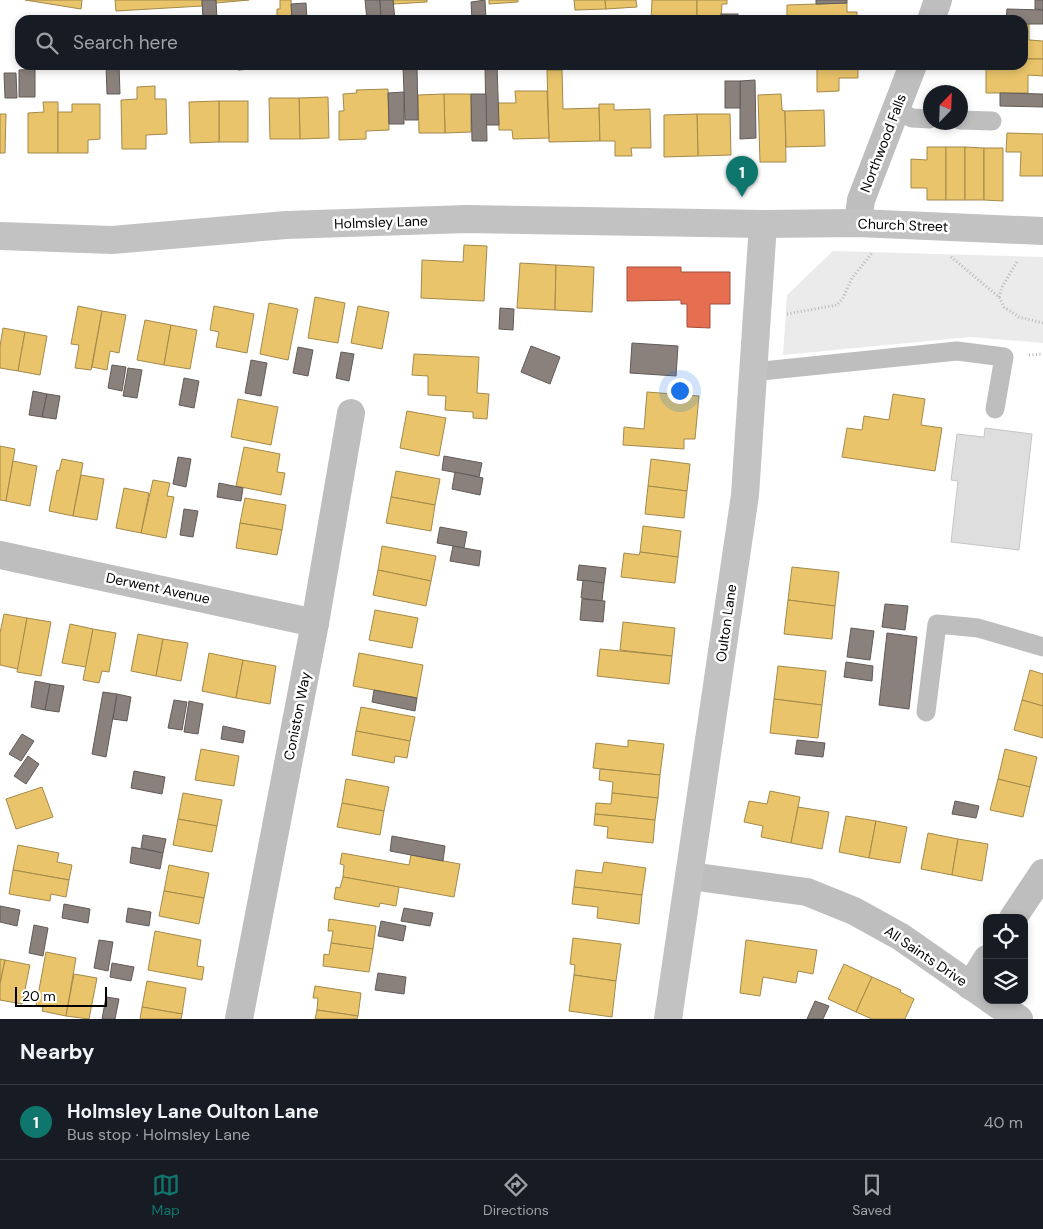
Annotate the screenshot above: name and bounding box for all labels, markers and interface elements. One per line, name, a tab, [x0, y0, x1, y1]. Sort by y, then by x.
search box	[15, 15, 1028, 70]
icon: search	[33, 29, 61, 57]
text: Search here	[73, 30, 178, 55]
north arrow	[923, 85, 968, 130]
street label: Northwood Falls	[856, 91, 910, 195]
pin: 1	[726, 156, 758, 197]
street label: Holmsley Lane	[334, 211, 428, 233]
street label: Church Street	[857, 214, 949, 236]
your location	[667, 378, 693, 404]
street label: Derwent Avenue	[104, 568, 212, 608]
street label: Oulton Lane	[712, 583, 740, 663]
street label: Coniston Way	[280, 670, 314, 762]
map controls	[983, 914, 1028, 1004]
button: locate	[983, 914, 1028, 959]
street label: All Saints Drive	[881, 922, 971, 990]
button: layers	[983, 959, 1028, 1004]
scale bar	[15, 984, 108, 1007]
text: 20 m	[22, 987, 56, 1005]
text: Nearby	[20, 1038, 94, 1066]
text: Holmsley Lane Oulton Lane	[67, 1099, 319, 1124]
text: 1	[33, 1112, 39, 1133]
text: 40 m	[984, 1112, 1023, 1133]
text: Bus stop · Holmsley Lane	[67, 1124, 250, 1145]
tab: Map	[152, 1171, 180, 1219]
tab: Directions	[483, 1171, 549, 1219]
tab: Saved	[852, 1171, 891, 1219]

